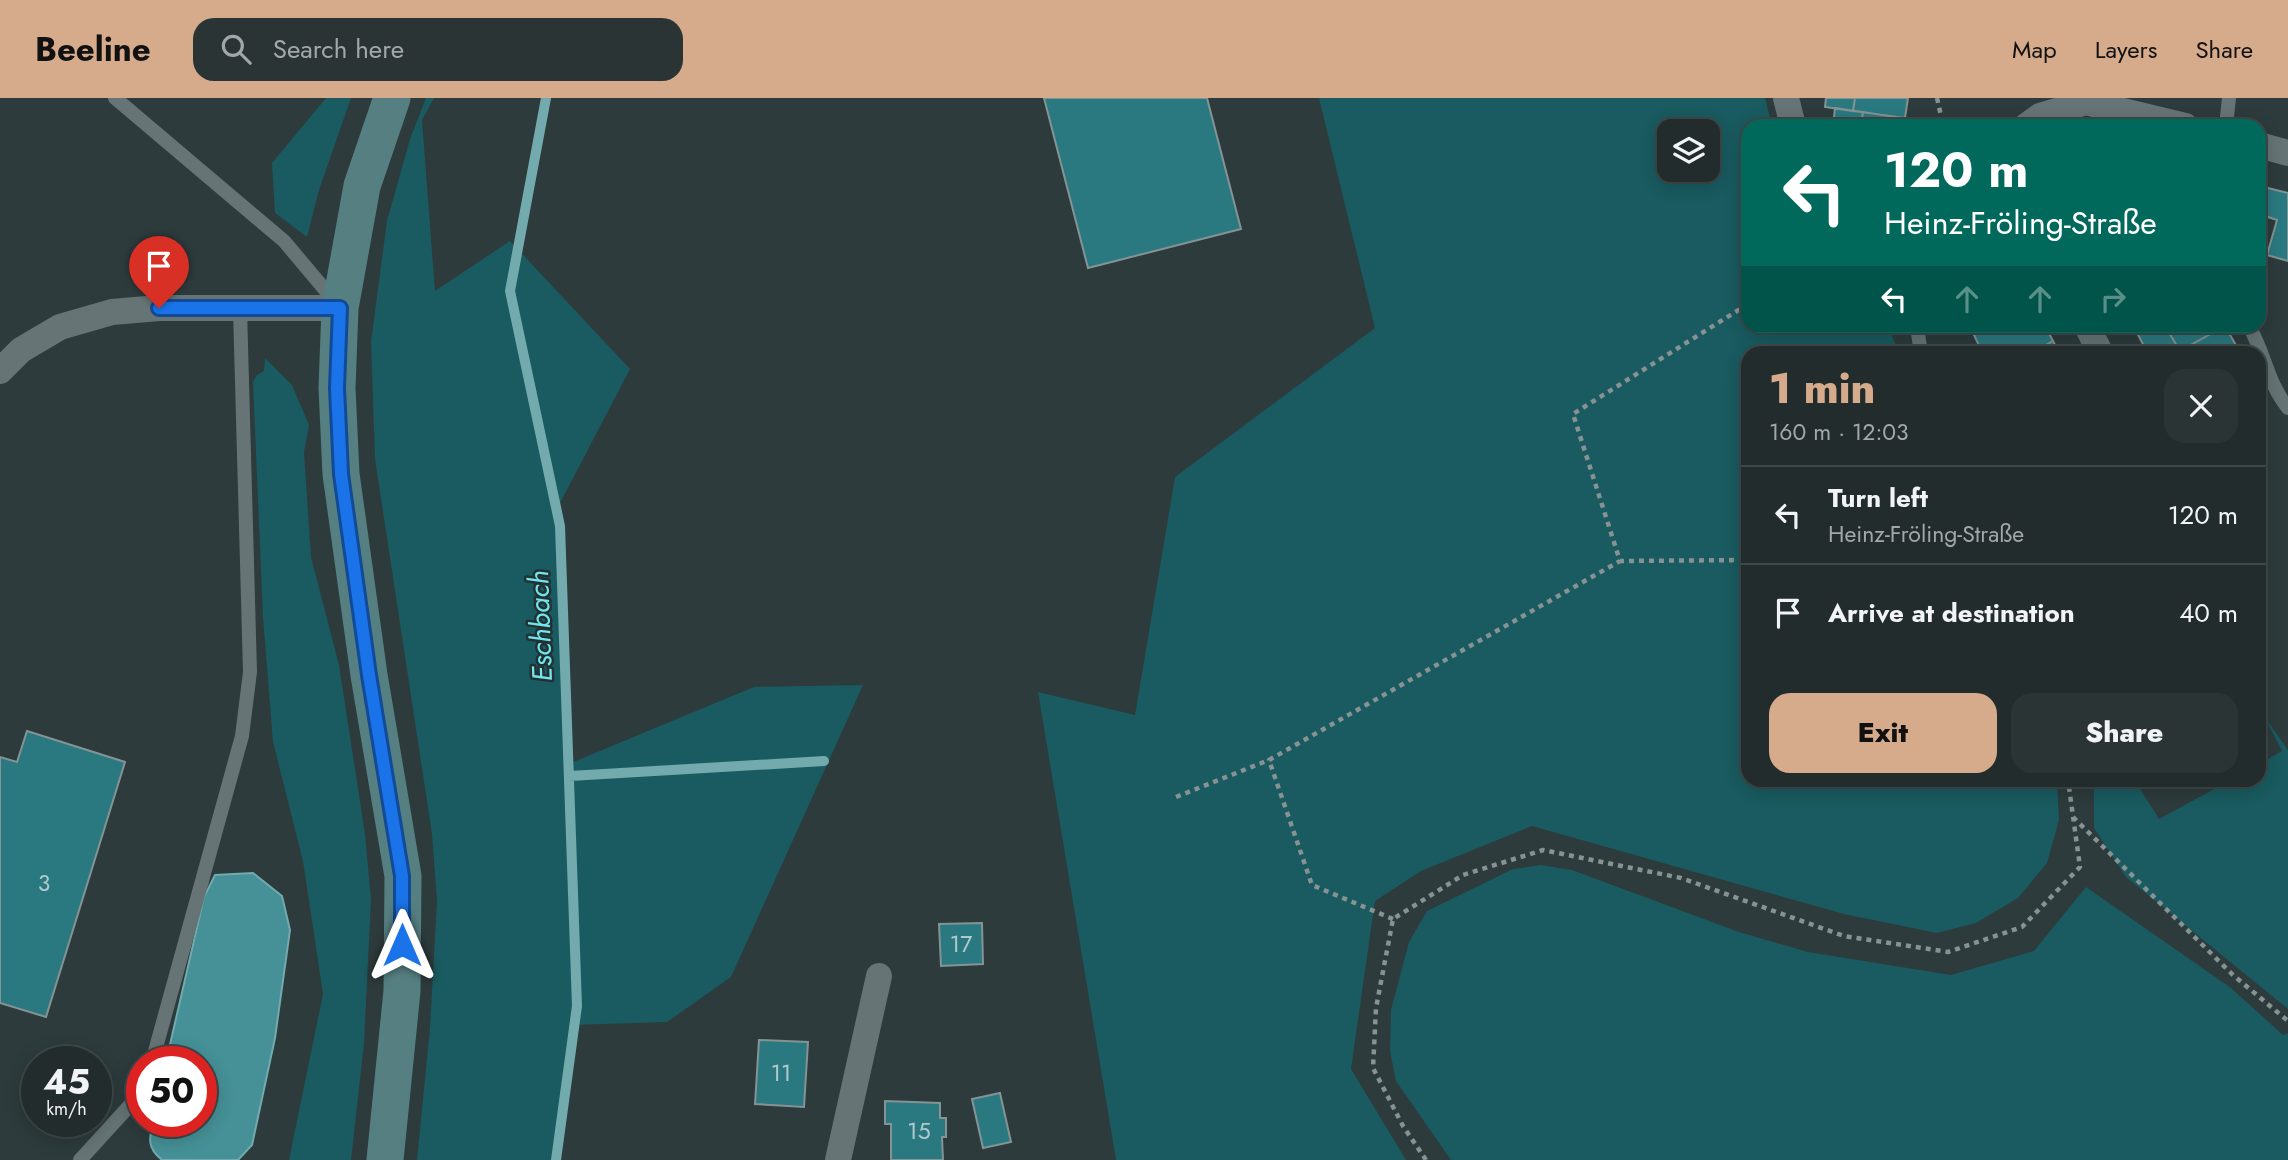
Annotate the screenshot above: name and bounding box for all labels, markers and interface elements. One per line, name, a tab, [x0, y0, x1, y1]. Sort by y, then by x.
search box	[193, 18, 683, 81]
text: Beeline	[35, 26, 151, 73]
icon: search	[217, 30, 255, 68]
text: Search here	[273, 30, 404, 68]
text: Map	[2012, 32, 2057, 67]
text: Layers	[2095, 32, 2157, 67]
text: Share	[2195, 32, 2253, 67]
map controls	[1657, 119, 1720, 182]
button: layers	[1657, 119, 1720, 182]
text: 120 m	[1884, 135, 2028, 205]
icon: left	[1769, 147, 1860, 238]
text: Heinz-Fröling-Straße	[1884, 200, 2157, 246]
pin	[129, 236, 189, 308]
icon: arrive	[140, 247, 178, 285]
icon: left	[1875, 280, 1913, 318]
icon: ahead	[1948, 280, 1986, 318]
icon: ahead	[2021, 280, 2059, 318]
icon: right	[2094, 280, 2132, 318]
text: 1 min	[1769, 358, 1875, 419]
button: close	[2164, 369, 2238, 443]
text: 160 m · 12:03	[1769, 415, 1909, 449]
text: Turn left	[1828, 479, 1928, 517]
icon: left	[1769, 496, 1807, 534]
text: 120 m	[2168, 496, 2238, 534]
text: Heinz-Fröling-Straße	[1828, 517, 2024, 551]
water label: Eschbach	[518, 570, 563, 682]
icon: arrive	[1769, 594, 1807, 632]
text: Arrive at destination	[1828, 594, 2075, 632]
text: 40 m	[2179, 594, 2238, 632]
button: Exit	[1769, 693, 1997, 773]
button: Share	[2011, 693, 2238, 773]
house number: 3	[38, 866, 50, 900]
position arrow	[365, 908, 439, 982]
house number: 17	[950, 927, 972, 961]
speed limit sign: 50	[126, 1046, 217, 1137]
house number: 11	[771, 1056, 791, 1090]
text: 45	[43, 1057, 90, 1107]
text: km/h	[46, 1096, 87, 1122]
house number: 15	[907, 1114, 931, 1148]

